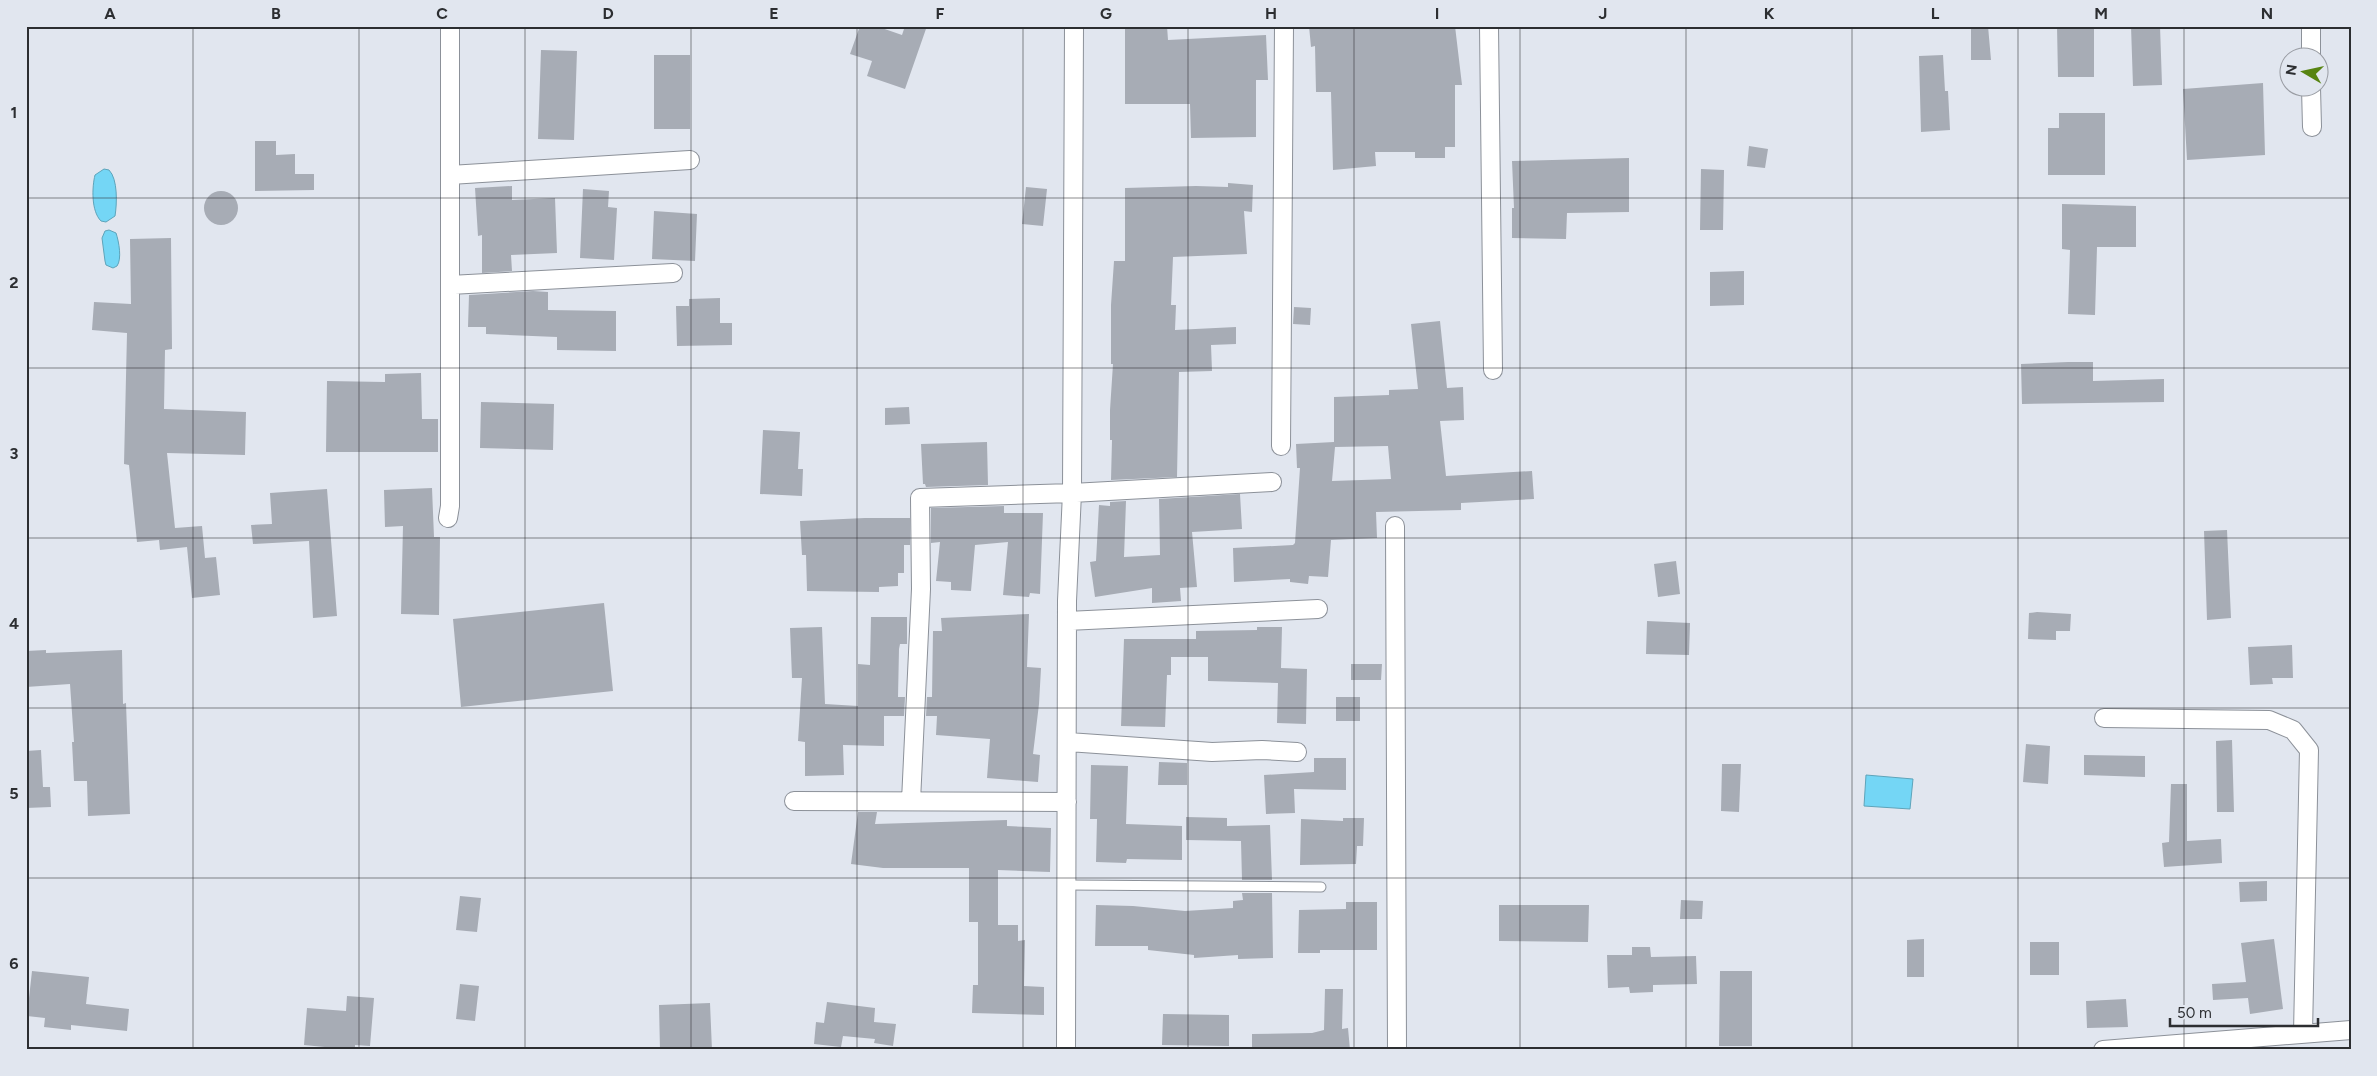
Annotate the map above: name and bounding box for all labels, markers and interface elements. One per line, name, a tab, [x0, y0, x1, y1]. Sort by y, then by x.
text: A	[104, 4, 116, 23]
text: B	[271, 4, 281, 23]
text: C	[436, 4, 448, 23]
text: D	[602, 4, 614, 23]
text: E	[769, 4, 779, 23]
text: F	[936, 4, 945, 23]
text: G	[1100, 4, 1112, 23]
text: H	[1265, 4, 1277, 23]
text: I	[1435, 4, 1439, 23]
text: J	[1599, 4, 1607, 23]
text: K	[1764, 4, 1775, 23]
text: L	[1931, 4, 1940, 23]
text: M	[2094, 4, 2108, 23]
text: N	[2261, 4, 2273, 23]
north arrow	[2280, 48, 2330, 98]
text: N	[2282, 63, 2301, 77]
text: 1	[11, 103, 17, 122]
text: 2	[9, 273, 19, 292]
text: 3	[10, 444, 19, 463]
text: 4	[9, 614, 19, 633]
text: 5	[9, 784, 19, 803]
text: 6	[9, 954, 19, 973]
scale bar	[2170, 996, 2317, 1028]
text: 50 m	[2177, 1004, 2212, 1022]

